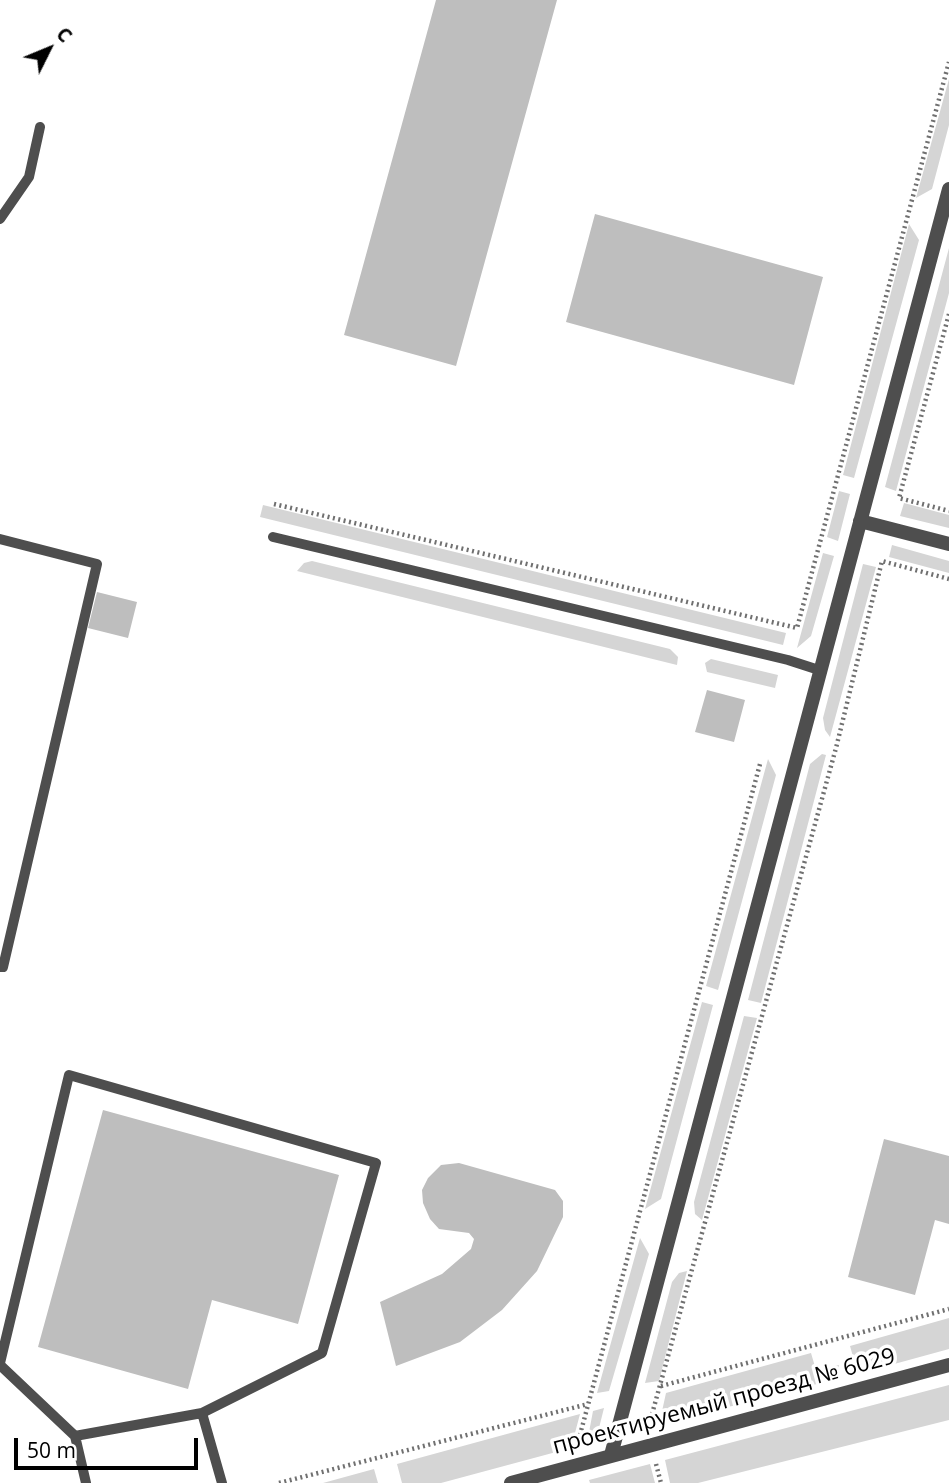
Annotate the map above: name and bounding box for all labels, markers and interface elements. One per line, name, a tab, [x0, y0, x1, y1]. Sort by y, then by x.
north arrow	[14, 14, 84, 84]
text: С	[51, 21, 78, 48]
street label: проектируемый проезд № 6029	[550, 1343, 898, 1461]
scale bar	[18, 1424, 201, 1468]
text: 50 m	[27, 1436, 76, 1464]

